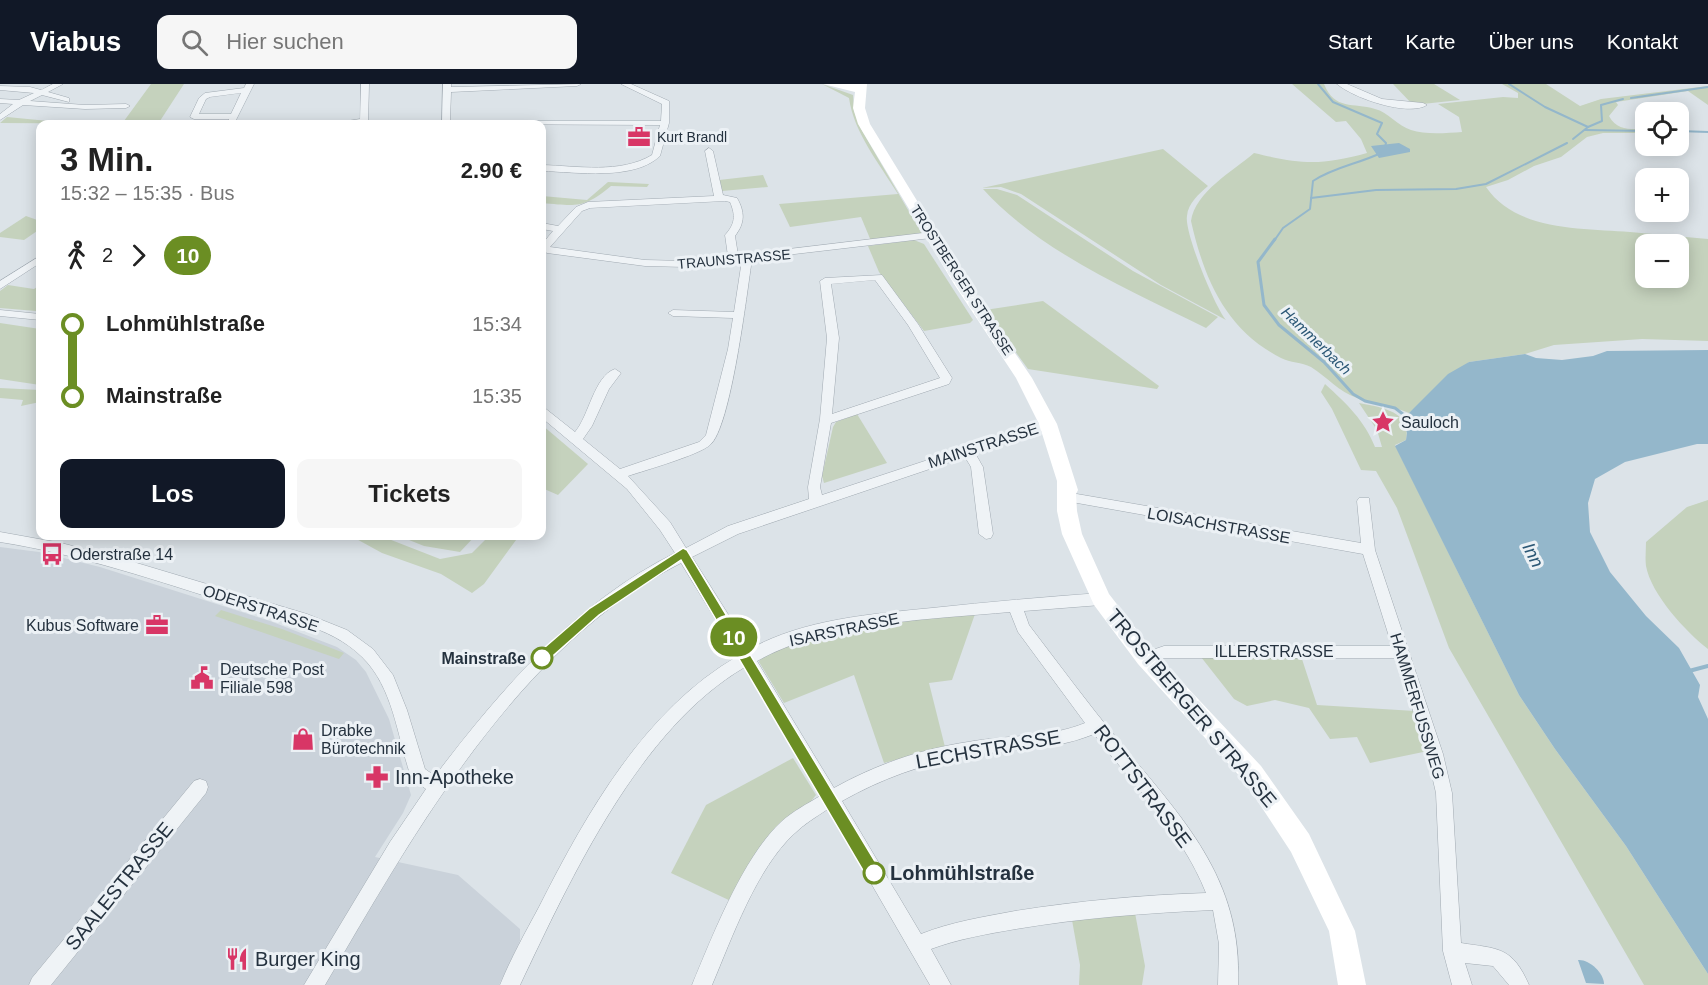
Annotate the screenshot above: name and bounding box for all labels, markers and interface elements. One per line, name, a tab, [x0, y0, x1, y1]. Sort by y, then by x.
search box	[157, 15, 577, 69]
text: Viabus	[30, 26, 121, 57]
icon: search	[178, 26, 211, 59]
text: Hier suchen	[226, 29, 344, 54]
text: Start	[1328, 30, 1372, 53]
text: Karte	[1405, 30, 1456, 53]
text: Über uns	[1489, 30, 1574, 53]
text: Kontakt	[1607, 30, 1678, 53]
map controls	[1635, 102, 1689, 288]
button: locate	[1635, 102, 1689, 156]
office icon: Kurt Brandl	[626, 124, 652, 150]
place label: Kurt Brandl	[657, 129, 727, 145]
text: 3 Min.	[60, 141, 154, 178]
text: 2.90 €	[461, 158, 522, 183]
button: +	[1635, 168, 1689, 222]
text: 15:32 – 15:35 · Bus	[60, 182, 235, 204]
street label: TROSTBERGER STRASSE	[907, 202, 1017, 358]
button: −	[1635, 234, 1689, 288]
icon: walk	[60, 239, 93, 272]
icon: forward	[122, 239, 155, 272]
text: 2	[102, 244, 113, 266]
text: 10	[176, 244, 199, 267]
street label: TRAUNSTRASSE	[677, 246, 791, 272]
water label: Hammerbach	[1278, 303, 1355, 378]
text: Lohmühlstraße	[106, 311, 265, 336]
text: 15:34	[472, 313, 522, 335]
text: Mainstraße	[106, 383, 222, 408]
text: 15:35	[472, 385, 522, 407]
place icon: Sauloch	[1370, 409, 1396, 435]
place label: Sauloch	[1401, 414, 1459, 431]
street label: MAINSTRASSE	[926, 420, 1040, 471]
button: Los	[60, 459, 285, 528]
button: Tickets	[297, 459, 522, 528]
street label: LOISACHSTRASSE	[1146, 505, 1292, 546]
water label: Inn	[1518, 539, 1548, 571]
bus stop icon: Oderstraße 14	[39, 541, 65, 567]
place label: Oderstraße 14	[70, 546, 173, 563]
street label: ODERSTRASSE	[201, 582, 321, 635]
street label: TROSTBERGER STRASSE	[1103, 605, 1281, 811]
street label: ISARSTRASSE	[788, 610, 901, 649]
office icon: Kubus Software	[144, 612, 170, 638]
place label: Kubus Software	[26, 617, 139, 634]
line badge: 10	[707, 618, 761, 656]
text: 10	[722, 626, 746, 649]
street label: HAMMERFUSSWEG	[1387, 631, 1448, 781]
street label: ILLERSTRASSE	[1214, 643, 1334, 660]
marker: Mainstraße	[531, 647, 553, 669]
place label: Mainstraße	[442, 650, 526, 667]
place label: Deutsche Post Filiale 598	[220, 661, 325, 696]
public building icon: Deutsche Post Filiale 598	[189, 665, 215, 691]
street label: ROTTSTRASSE	[1090, 720, 1196, 852]
place label: Drabke Bürotechnik	[321, 722, 406, 757]
street label: LECHSTRASSE	[914, 725, 1062, 773]
shop icon: Drabke Bürotechnik	[290, 726, 316, 752]
pharmacy icon: Inn-Apotheke	[364, 764, 390, 790]
place label: Inn-Apotheke	[395, 766, 514, 788]
street label: SAALESTRASSE	[61, 818, 177, 954]
marker: Lohmühlstraße	[863, 862, 885, 884]
place label: Lohmühlstraße	[890, 862, 1034, 884]
restaurant icon: Burger King	[224, 946, 250, 972]
place label: Burger King	[255, 948, 361, 970]

